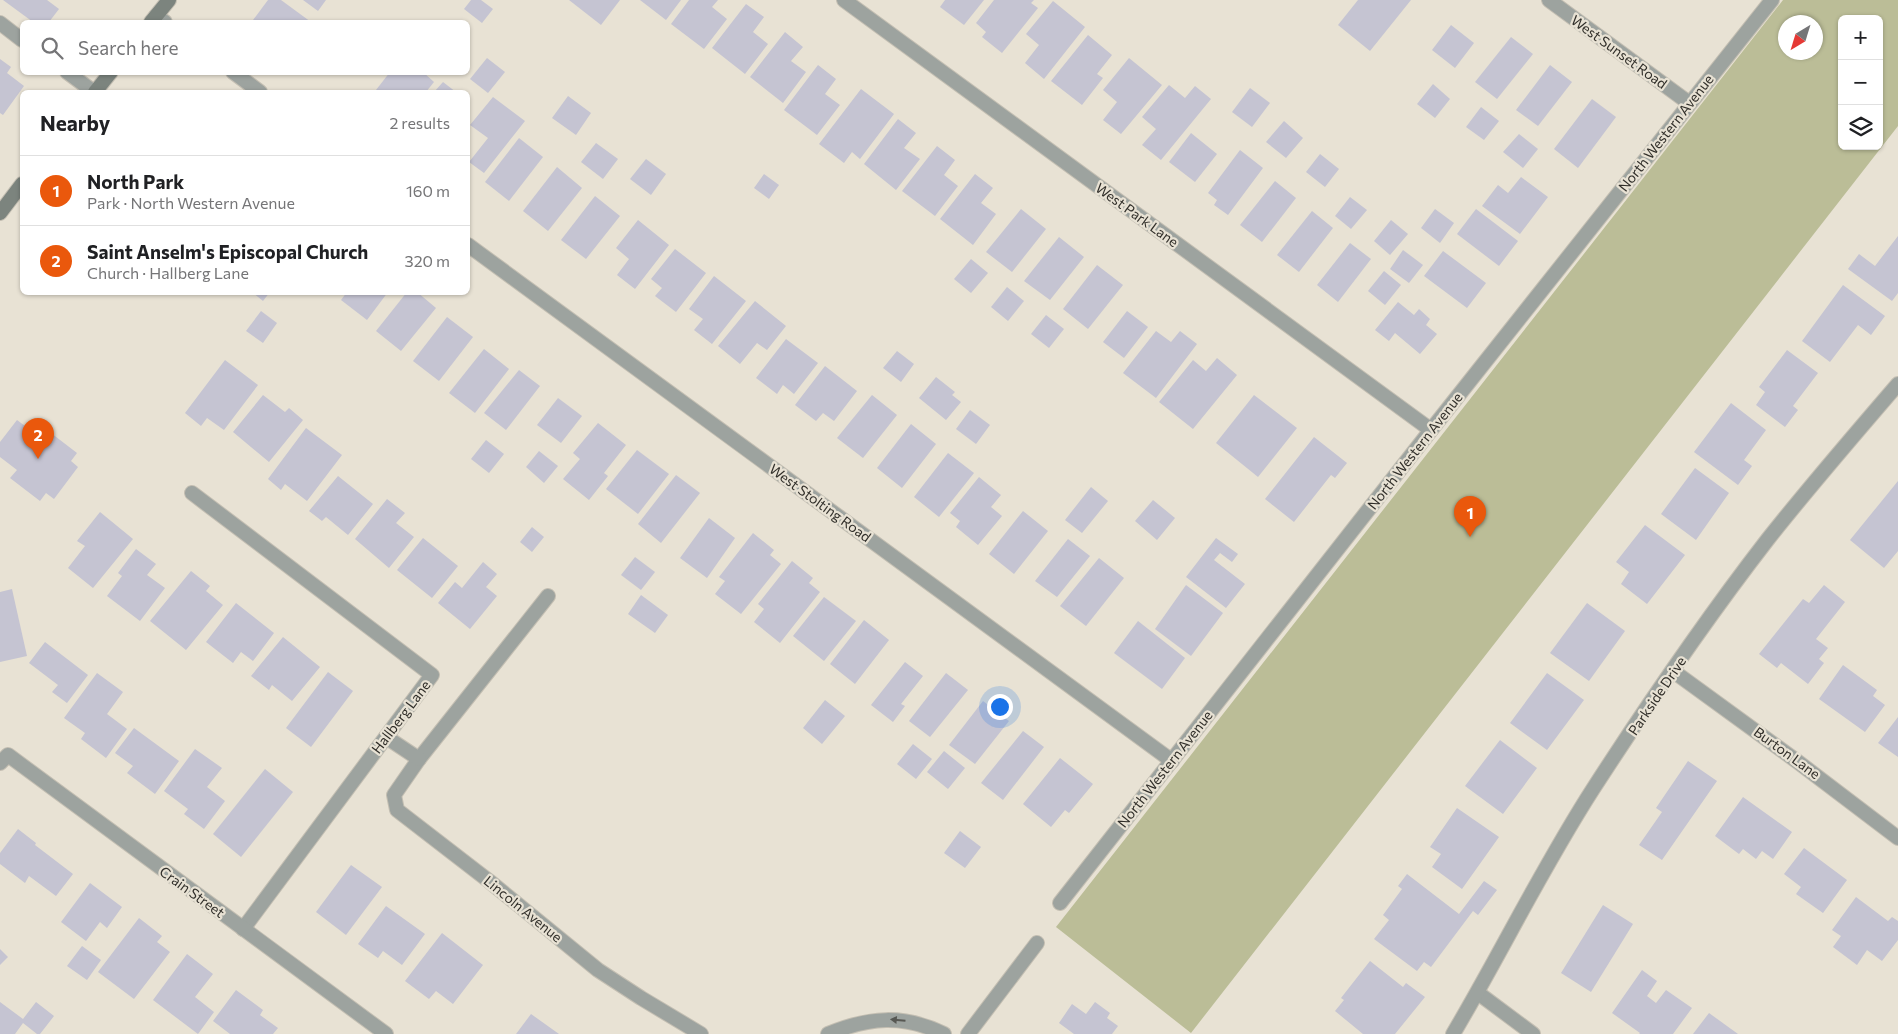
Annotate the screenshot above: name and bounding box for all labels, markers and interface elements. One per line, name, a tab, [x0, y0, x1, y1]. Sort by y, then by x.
street label: West Sunset Road	[1568, 11, 1671, 92]
north arrow	[1778, 15, 1823, 60]
map controls	[1838, 15, 1883, 150]
button: +	[1838, 15, 1883, 60]
search box	[20, 20, 470, 75]
icon: search	[38, 34, 66, 62]
text: Search here	[78, 36, 178, 59]
button: −	[1838, 60, 1883, 105]
street label: North Western Avenue	[1615, 71, 1717, 195]
button: layers	[1838, 105, 1883, 150]
text: Nearby	[40, 110, 110, 135]
text: 2 results	[389, 113, 450, 132]
text: North Park	[87, 170, 184, 193]
street label: West Park Lane	[1093, 179, 1182, 250]
text: 1	[52, 181, 60, 200]
text: 160 m	[406, 181, 450, 200]
text: Park · North Western Avenue	[87, 193, 295, 212]
text: Saint Anselm's Episcopal Church	[87, 240, 368, 263]
text: 2	[51, 251, 61, 270]
text: 320 m	[405, 251, 450, 270]
text: Church · Hallberg Lane	[87, 263, 249, 282]
street label: North Western Avenue	[1364, 389, 1466, 513]
pin: 2	[22, 418, 54, 459]
street label: West Stolting Road	[766, 460, 874, 545]
pin: 1	[1454, 496, 1486, 537]
street label: Parkside Drive	[1624, 653, 1689, 738]
street label: Hallberg Lane	[368, 677, 434, 757]
your location	[987, 694, 1013, 720]
street label: North Western Avenue	[1114, 707, 1216, 831]
street label: Burton Lane	[1751, 723, 1824, 782]
street label: Crain Street	[156, 862, 228, 921]
street label: Lincoln Avenue	[481, 872, 566, 945]
one-way arrow	[890, 1016, 906, 1024]

